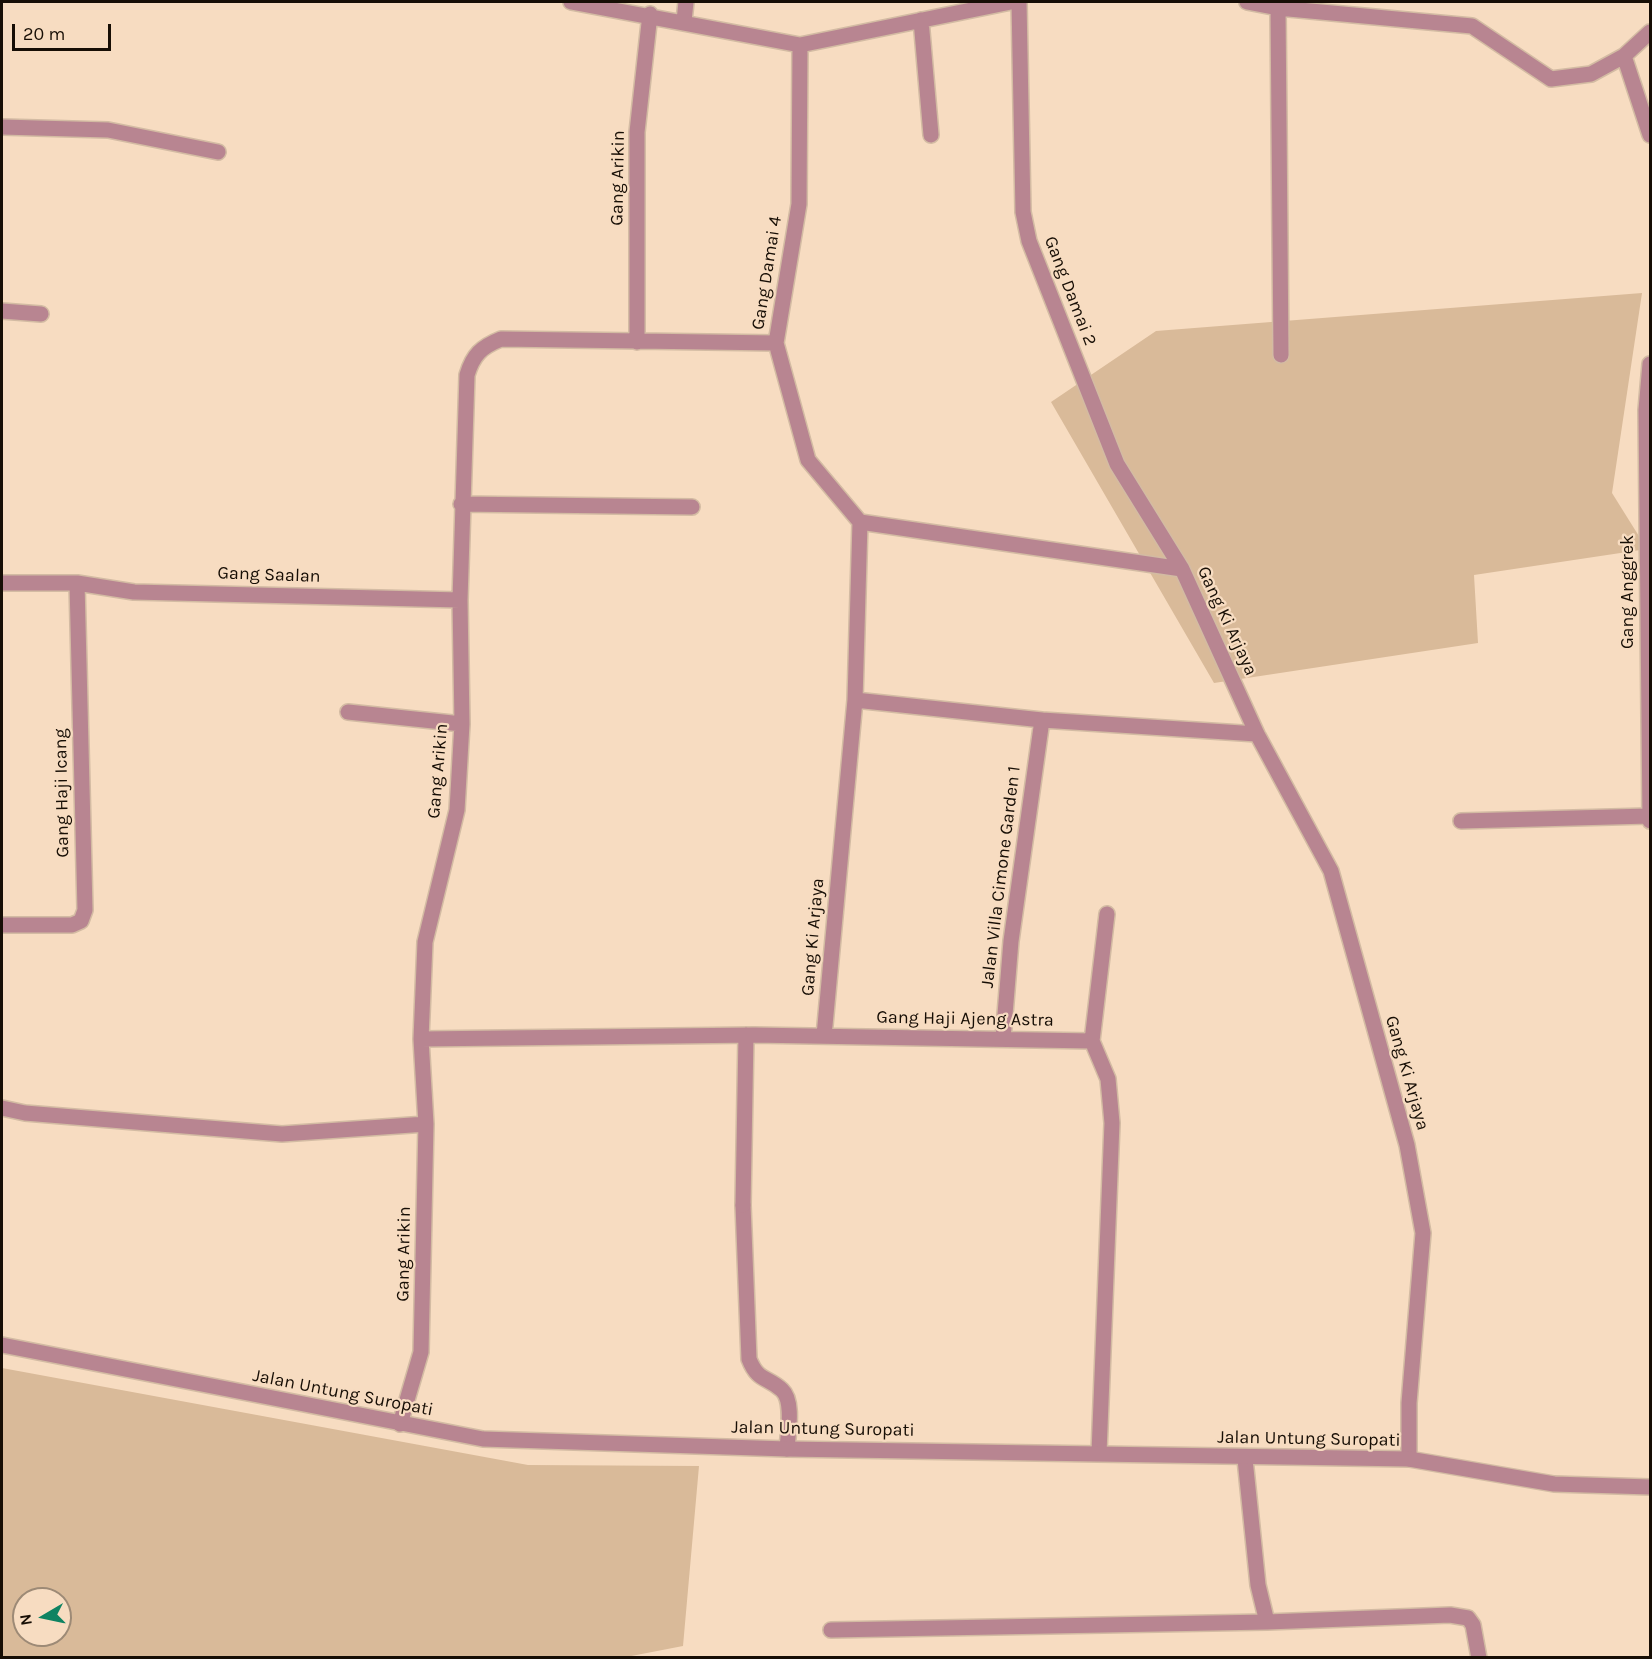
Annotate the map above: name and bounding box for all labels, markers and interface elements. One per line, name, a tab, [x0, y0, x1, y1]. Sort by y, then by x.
scale bar	[15, 12, 114, 50]
text: 20 m	[23, 23, 65, 45]
street label: Gang Arikin	[606, 130, 630, 226]
street label: Gang Damai 4	[747, 215, 787, 331]
street label: Gang Damai 2	[1039, 233, 1101, 349]
street label: Gang Anggrek	[1617, 535, 1639, 649]
street label: Gang Saalan	[217, 562, 321, 588]
street label: Gang Ki Arjaya	[1192, 563, 1262, 679]
street label: Gang Arikin	[423, 723, 453, 819]
street label: Gang Haji Icang	[50, 728, 74, 858]
street label: Jalan Villa Cimone Garden 1	[977, 765, 1025, 989]
street label: Gang Ki Arjaya	[797, 877, 829, 997]
street label: Gang Haji Ajeng Astra	[876, 1007, 1054, 1031]
street label: Gang Ki Arjaya	[1380, 1013, 1434, 1133]
street label: Gang Arikin	[392, 1206, 416, 1302]
street label: Jalan Untung Suropati	[251, 1365, 435, 1421]
street label: Jalan Untung Suropati	[731, 1417, 915, 1441]
street label: Jalan Untung Suropati	[1217, 1427, 1401, 1451]
north arrow	[12, 1587, 72, 1647]
text: N	[15, 1612, 36, 1627]

